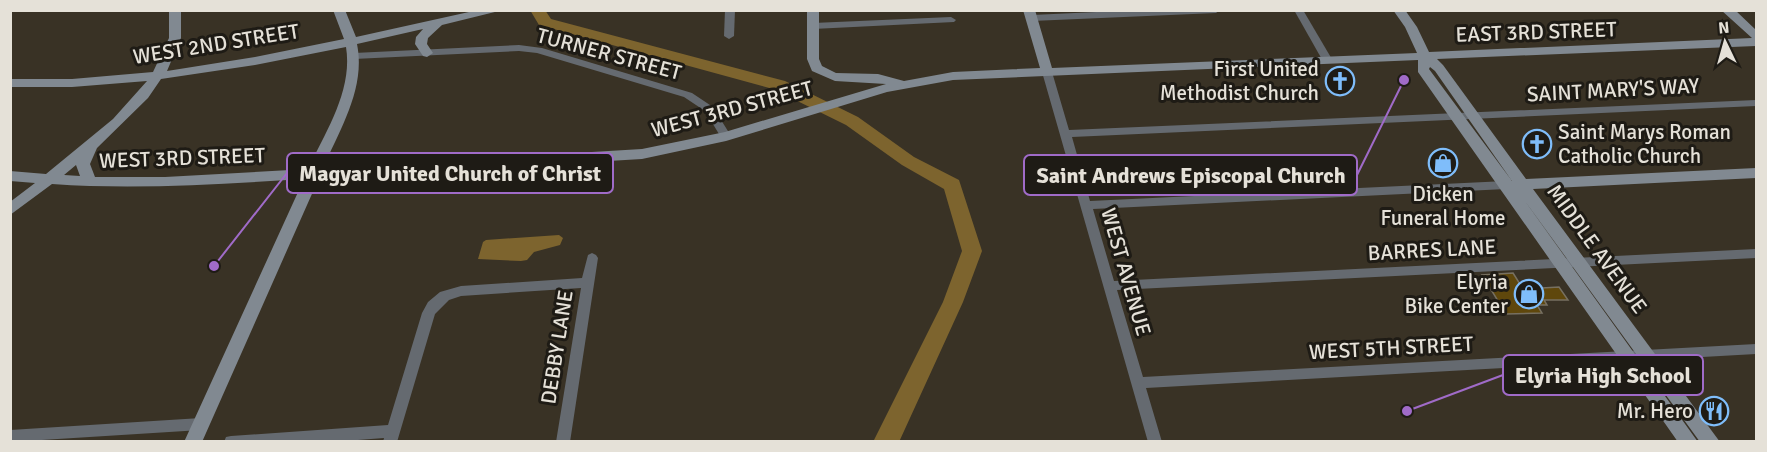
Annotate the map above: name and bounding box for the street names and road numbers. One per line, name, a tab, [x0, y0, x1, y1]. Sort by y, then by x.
street label: EAST 3RD STREET	[1455, 16, 1618, 48]
street label: WEST 2ND STREET	[131, 18, 302, 70]
street label: TURNER STREET	[534, 22, 685, 86]
street label: SAINT MARY'S WAY	[1526, 72, 1700, 107]
street label: WEST 3RD STREET	[648, 75, 816, 143]
street label: WEST 3RD STREET	[99, 142, 266, 174]
street label: MIDDLE AVENUE	[1541, 179, 1653, 319]
street label: WEST AVENUE	[1095, 205, 1157, 339]
street label: BARRES LANE	[1367, 234, 1497, 266]
street label: DEBBY LANE	[535, 288, 579, 406]
street label: WEST 5TH STREET	[1308, 331, 1474, 365]

